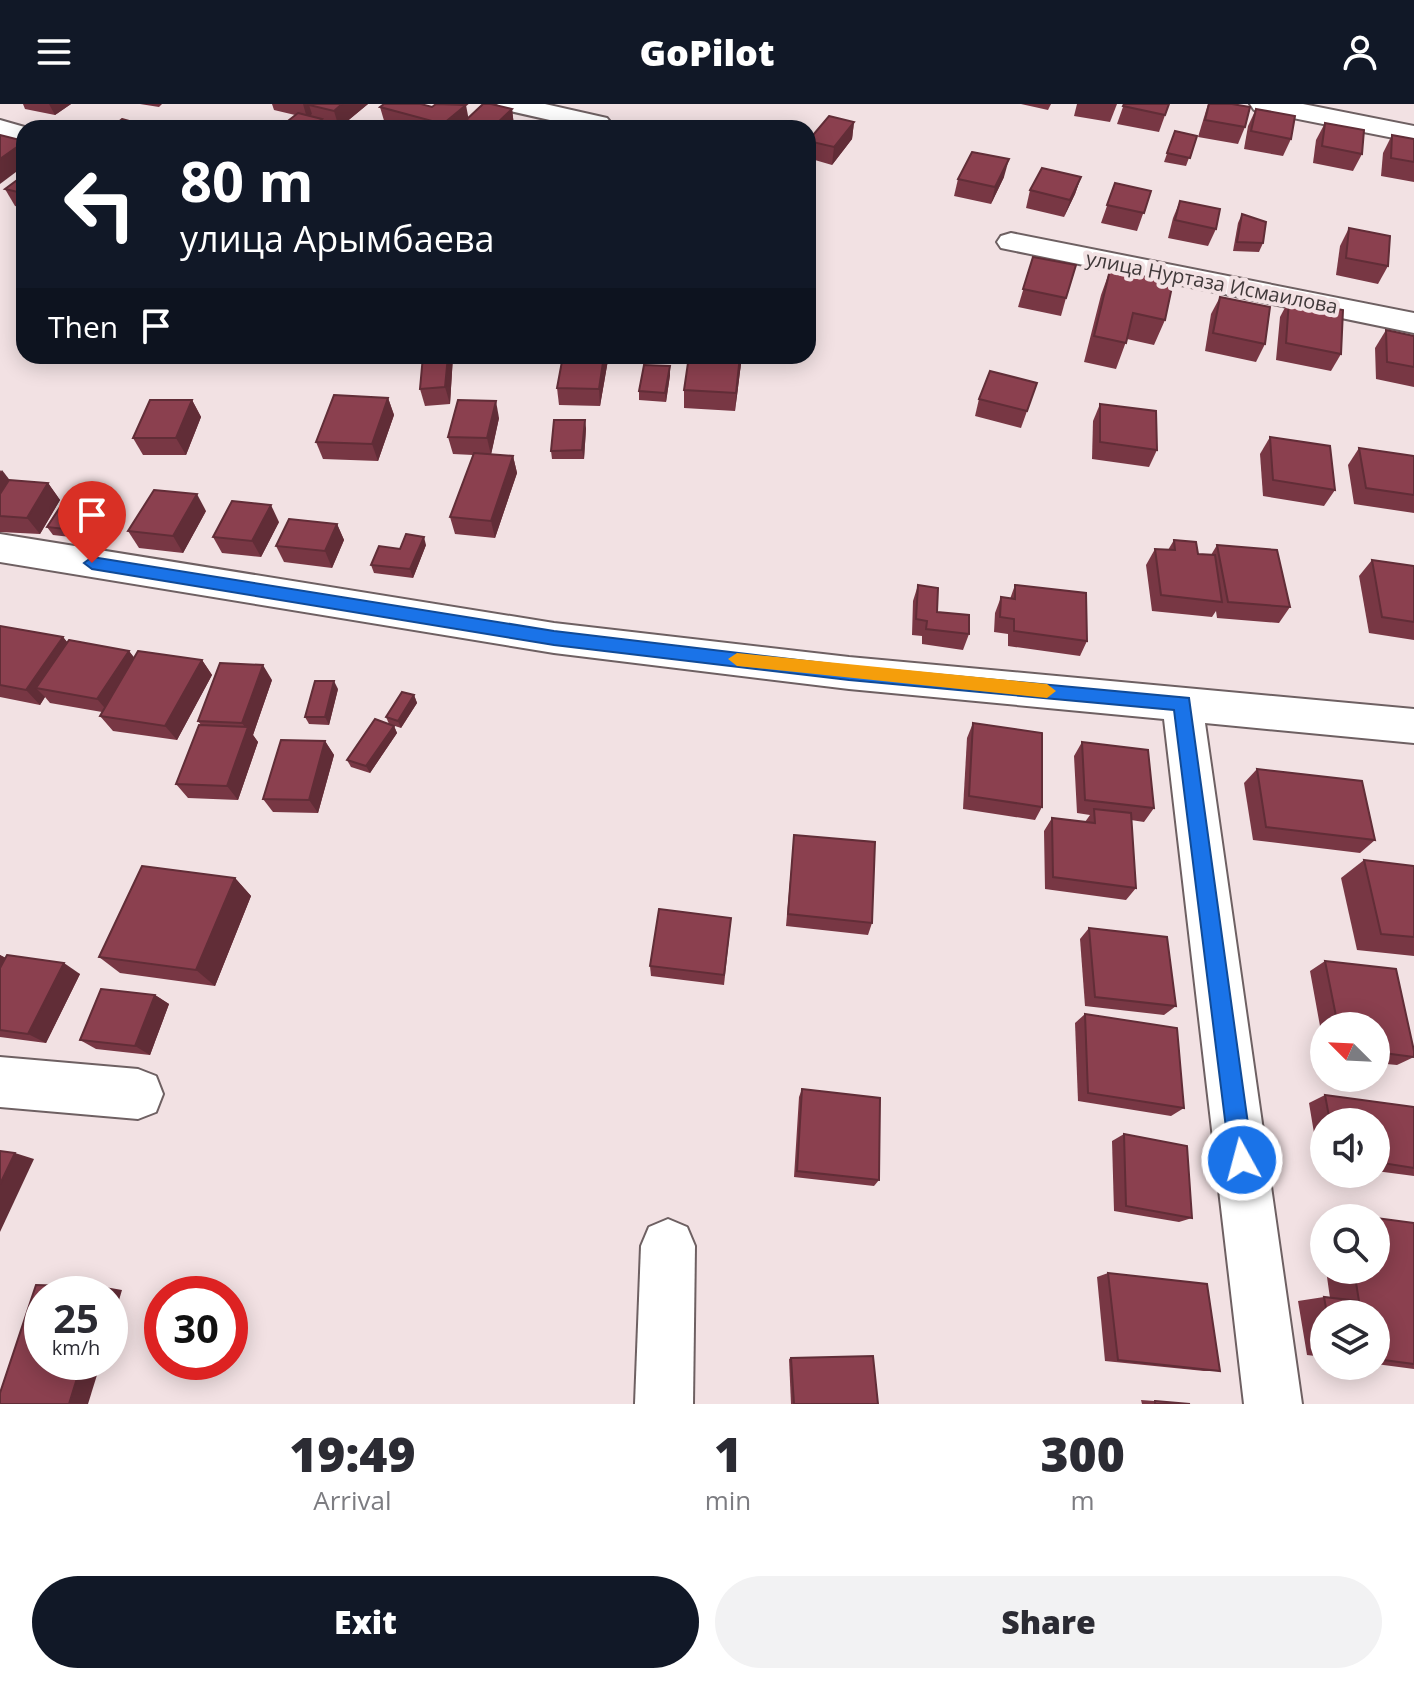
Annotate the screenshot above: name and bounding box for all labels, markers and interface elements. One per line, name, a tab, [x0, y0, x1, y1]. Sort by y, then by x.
text: GoPilot	[639, 28, 775, 77]
icon: menu	[32, 30, 76, 74]
icon: person	[1338, 30, 1382, 74]
text: 80 m	[180, 142, 314, 218]
icon: left	[48, 152, 152, 256]
text: улица Арымбаева	[180, 214, 495, 263]
street label: улица Нуртаза Исмаилова	[1084, 244, 1340, 320]
icon: arrive	[134, 304, 178, 348]
text: Then	[48, 306, 118, 347]
pin	[58, 481, 126, 563]
icon: arrive	[70, 493, 114, 537]
north arrow	[1310, 1012, 1390, 1092]
map controls	[1310, 1012, 1390, 1380]
button: sound	[1310, 1108, 1390, 1188]
position arrow	[1200, 1118, 1284, 1202]
button: search	[1310, 1204, 1390, 1284]
speed limit sign: 30	[144, 1276, 248, 1380]
text: 25	[53, 1290, 99, 1345]
button: layers	[1310, 1300, 1390, 1380]
text: km/h	[52, 1334, 100, 1361]
text: 19:49	[289, 1421, 416, 1486]
text: 1	[714, 1421, 742, 1486]
text: 300	[1040, 1421, 1125, 1486]
text: Arrival	[313, 1482, 391, 1518]
text: min	[705, 1482, 751, 1518]
text: m	[1071, 1482, 1095, 1518]
button: Exit	[32, 1576, 699, 1668]
button: Share	[715, 1576, 1382, 1668]

